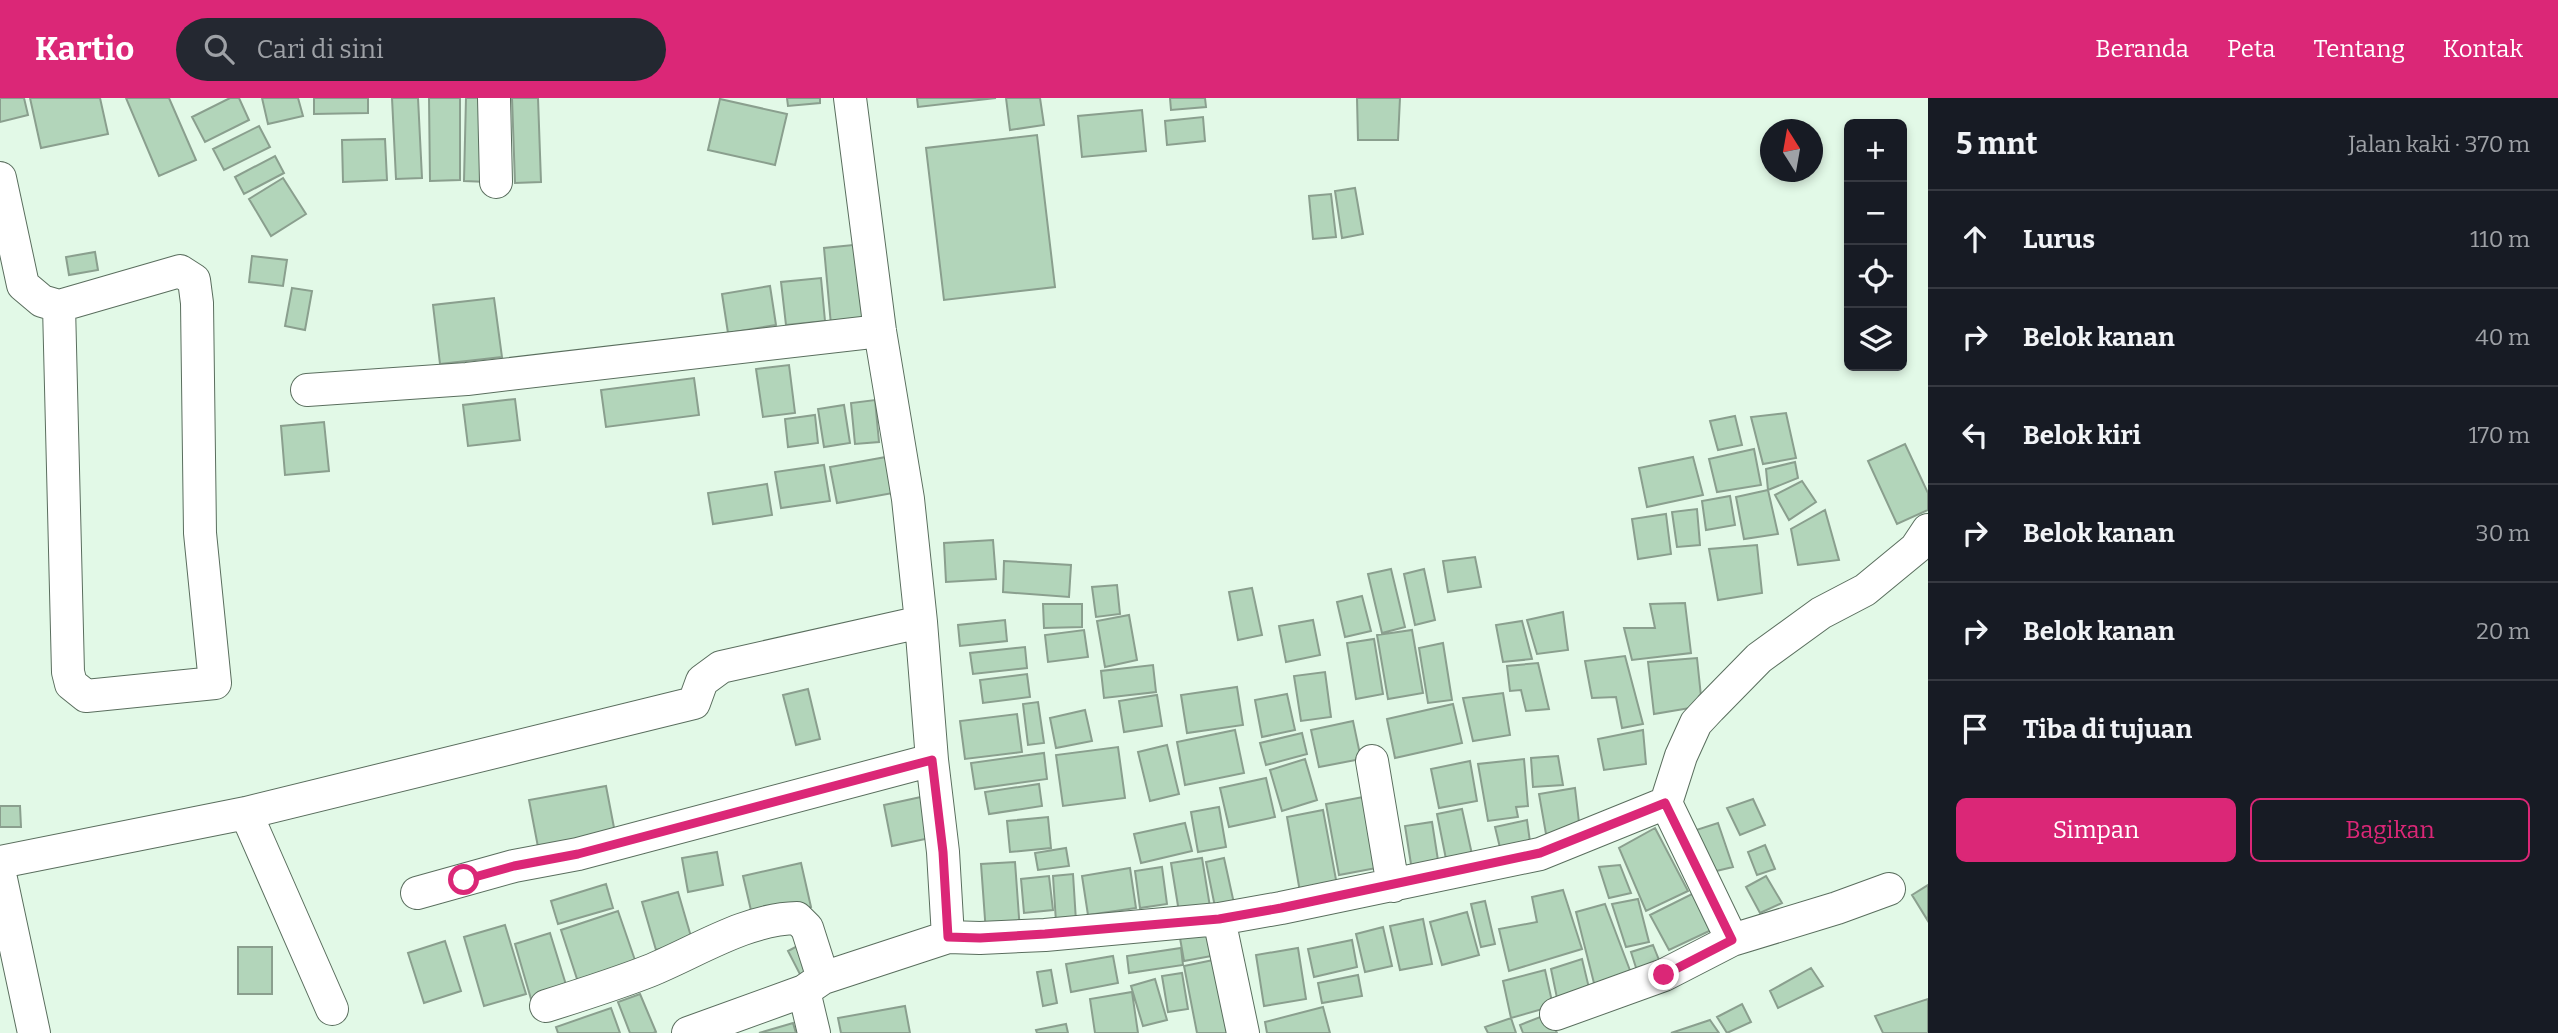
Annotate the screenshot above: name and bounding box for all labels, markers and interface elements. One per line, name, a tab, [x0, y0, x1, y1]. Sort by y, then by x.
search box	[176, 18, 666, 81]
text: Kartio	[35, 29, 134, 69]
icon: search	[200, 30, 238, 68]
text: Cari di sini	[256, 34, 384, 65]
text: Beranda	[2095, 35, 2189, 63]
text: Peta	[2227, 35, 2276, 63]
text: Tentang	[2314, 35, 2405, 63]
text: Kontak	[2443, 35, 2523, 63]
north arrow	[1760, 119, 1823, 182]
map controls	[1844, 119, 1907, 371]
button: +	[1844, 119, 1907, 182]
text: 5 mnt	[1956, 126, 2038, 162]
text: Jalan kaki · 370 m	[2348, 130, 2530, 158]
button: −	[1844, 182, 1907, 245]
icon: ahead	[1956, 220, 1994, 258]
text: Lurus	[2023, 224, 2095, 255]
text: 110 m	[2470, 225, 2530, 253]
button: locate	[1844, 245, 1907, 308]
button: layers	[1844, 308, 1907, 371]
icon: right	[1956, 318, 1994, 356]
text: Belok kanan	[2023, 322, 2175, 353]
text: 40 m	[2475, 323, 2530, 351]
icon: left	[1956, 416, 1994, 454]
text: Belok kiri	[2023, 420, 2141, 451]
text: 170 m	[2468, 421, 2530, 449]
icon: right	[1956, 514, 1994, 552]
text: Belok kanan	[2023, 518, 2175, 549]
text: 30 m	[2476, 519, 2530, 547]
icon: right	[1956, 612, 1994, 650]
text: Belok kanan	[2023, 616, 2175, 647]
text: 20 m	[2476, 617, 2530, 645]
icon: arrive	[1956, 710, 1994, 748]
text: Tiba di tujuan	[2023, 714, 2192, 745]
button: Simpan	[1956, 798, 2236, 862]
button: Bagikan	[2250, 798, 2530, 862]
route start	[448, 864, 479, 895]
route end	[1648, 959, 1679, 990]

